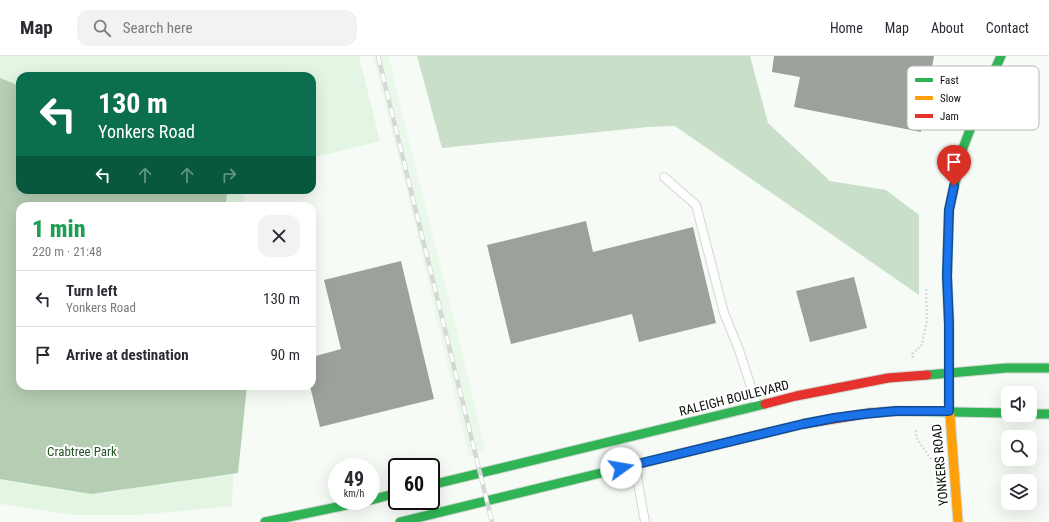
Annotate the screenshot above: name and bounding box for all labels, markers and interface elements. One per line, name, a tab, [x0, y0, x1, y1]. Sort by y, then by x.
search box	[77, 10, 357, 46]
text: Map	[20, 16, 53, 39]
icon: search	[91, 17, 113, 39]
text: Search here	[123, 19, 193, 37]
text: Home	[830, 20, 863, 36]
text: Map	[885, 20, 909, 36]
text: About	[931, 20, 964, 36]
text: Contact	[986, 20, 1029, 36]
legend	[907, 66, 1039, 130]
text: Fast	[940, 74, 959, 87]
text: 130 m	[98, 87, 168, 120]
icon: left	[32, 88, 84, 140]
text: Slow	[940, 92, 961, 105]
text: Jam	[940, 110, 959, 123]
text: Yonkers Road	[98, 121, 195, 142]
pin	[937, 145, 971, 186]
icon: arrive	[943, 151, 965, 173]
icon: left	[92, 164, 114, 186]
icon: ahead	[134, 164, 156, 186]
icon: ahead	[176, 164, 198, 186]
icon: right	[218, 164, 240, 186]
text: 1 min	[32, 215, 86, 243]
button: close	[258, 215, 300, 257]
text: 220 m · 21:48	[32, 244, 102, 259]
text: Turn left	[66, 282, 117, 300]
icon: left	[32, 288, 54, 310]
text: 130 m	[263, 290, 300, 308]
text: Yonkers Road	[66, 300, 136, 315]
icon: arrive	[32, 344, 54, 366]
text: Arrive at destination	[66, 346, 189, 364]
text: 90 m	[270, 346, 300, 364]
street label: RALEIGH BOULEVARD	[678, 377, 790, 419]
map controls	[1001, 386, 1037, 510]
button: sound	[1001, 386, 1037, 422]
street label: YONKERS ROAD	[929, 423, 951, 507]
button: search	[1001, 430, 1037, 466]
park label: Crabtree Park	[47, 444, 117, 459]
position arrow	[600, 447, 642, 489]
speed limit sign: 60	[388, 458, 440, 510]
text: 49	[344, 467, 364, 491]
button: layers	[1001, 474, 1037, 510]
text: km/h	[344, 488, 364, 499]

